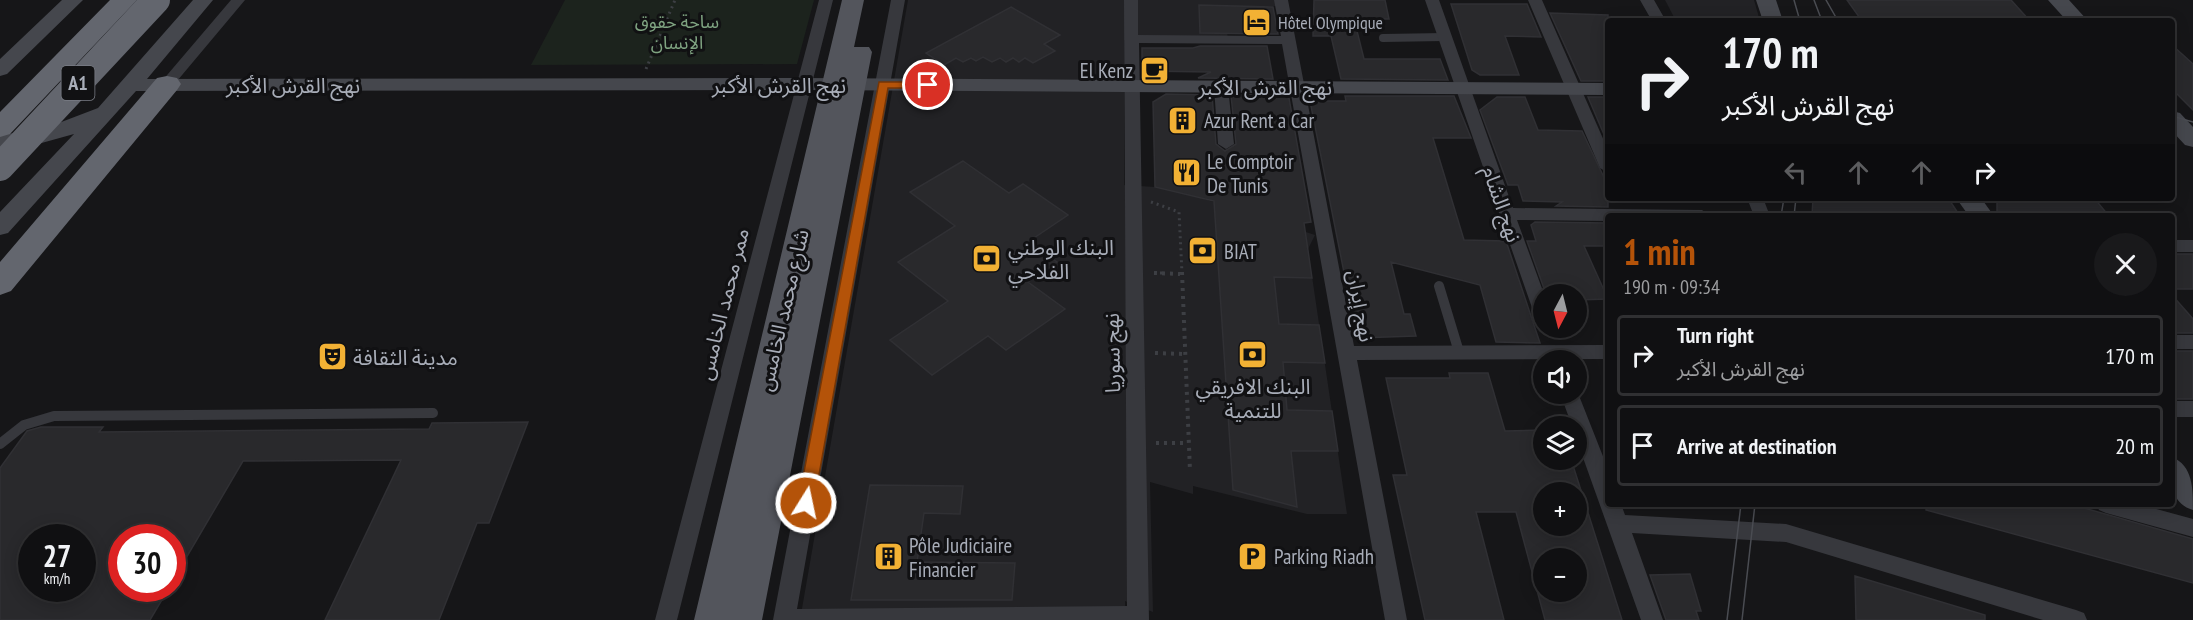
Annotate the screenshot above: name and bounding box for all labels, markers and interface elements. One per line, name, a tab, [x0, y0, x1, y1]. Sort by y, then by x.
hotel icon: Hôtel Olympique	[1241, 6, 1273, 38]
park label: ساحة حقوق الإنسان	[635, 10, 719, 55]
place label: Hôtel Olympique	[1278, 11, 1383, 34]
text: 170 m	[1722, 25, 1819, 80]
icon: right	[1623, 42, 1701, 120]
cafe icon: El Kenz	[1138, 54, 1170, 86]
place label: El Kenz	[1080, 57, 1133, 84]
pin	[902, 59, 953, 110]
road number: A1	[62, 66, 94, 100]
icon: arrive	[911, 68, 944, 101]
street label: نهج القرش الأكبر	[225, 72, 360, 101]
street label: نهج القرش الأكبر	[711, 72, 846, 101]
street label: نهج القرش الأكبر	[1197, 74, 1332, 103]
text: نهج القرش الأكبر	[1722, 88, 1894, 122]
building icon: Azur Rent a Car	[1167, 104, 1199, 136]
place label: Azur Rent a Car	[1204, 107, 1314, 134]
place label: Le Comptoir De Tunis	[1207, 148, 1294, 199]
icon: left	[1779, 156, 1812, 189]
icon: ahead	[1842, 156, 1875, 189]
icon: ahead	[1905, 156, 1938, 189]
icon: right	[1968, 156, 2001, 189]
restaurant icon: Le Comptoir De Tunis	[1170, 157, 1202, 189]
street label: نهج الشام	[1474, 162, 1528, 247]
street label: ممر محمد الخامس	[691, 225, 755, 383]
street label: شارع محمد الخامس	[751, 226, 817, 394]
text: 1 min	[1623, 228, 1696, 275]
button: close	[2094, 233, 2157, 296]
place label: البنك الوطني الفلاحي	[1008, 234, 1114, 287]
bank icon: BIAT	[1187, 235, 1219, 267]
place label: BIAT	[1224, 238, 1258, 265]
bank icon: البنك الوطني الفلاحي	[971, 243, 1003, 275]
street label: نهج إيران	[1339, 268, 1381, 345]
text: 190 m · 09:34	[1623, 274, 1720, 300]
north arrow	[1533, 284, 1587, 338]
map controls	[1533, 284, 1587, 602]
street label: نهج سوريا	[1098, 313, 1128, 393]
text: Turn right	[1677, 321, 1754, 349]
bank icon: البنك الافريقي للتنمية	[1237, 339, 1269, 371]
icon: right	[1626, 339, 1659, 372]
theatre icon: مدينة الثقافة	[316, 341, 348, 373]
text: 170 m	[2105, 342, 2154, 370]
place label: مدينة الثقافة	[353, 344, 458, 371]
button: sound	[1533, 350, 1587, 404]
text: نهج القرش الأكبر	[1677, 356, 1805, 382]
place label: البنك الافريقي للتنمية	[1195, 373, 1311, 424]
button: layers	[1533, 416, 1587, 470]
icon: arrive	[1626, 429, 1659, 462]
text: Arrive at destination	[1677, 432, 1837, 460]
text: 20 m	[2115, 432, 2154, 460]
position arrow	[774, 471, 838, 535]
button: +	[1533, 482, 1587, 536]
speed limit sign: 30	[108, 524, 186, 602]
place label: Pôle Judiciaire Financier	[909, 532, 1012, 583]
text: 27	[43, 536, 71, 575]
parking icon: Parking Riadh	[1237, 540, 1269, 572]
building icon: Pôle Judiciaire Financier	[872, 541, 904, 573]
place label: Parking Riadh	[1274, 543, 1374, 570]
button: −	[1533, 548, 1587, 602]
text: km/h	[44, 569, 70, 588]

